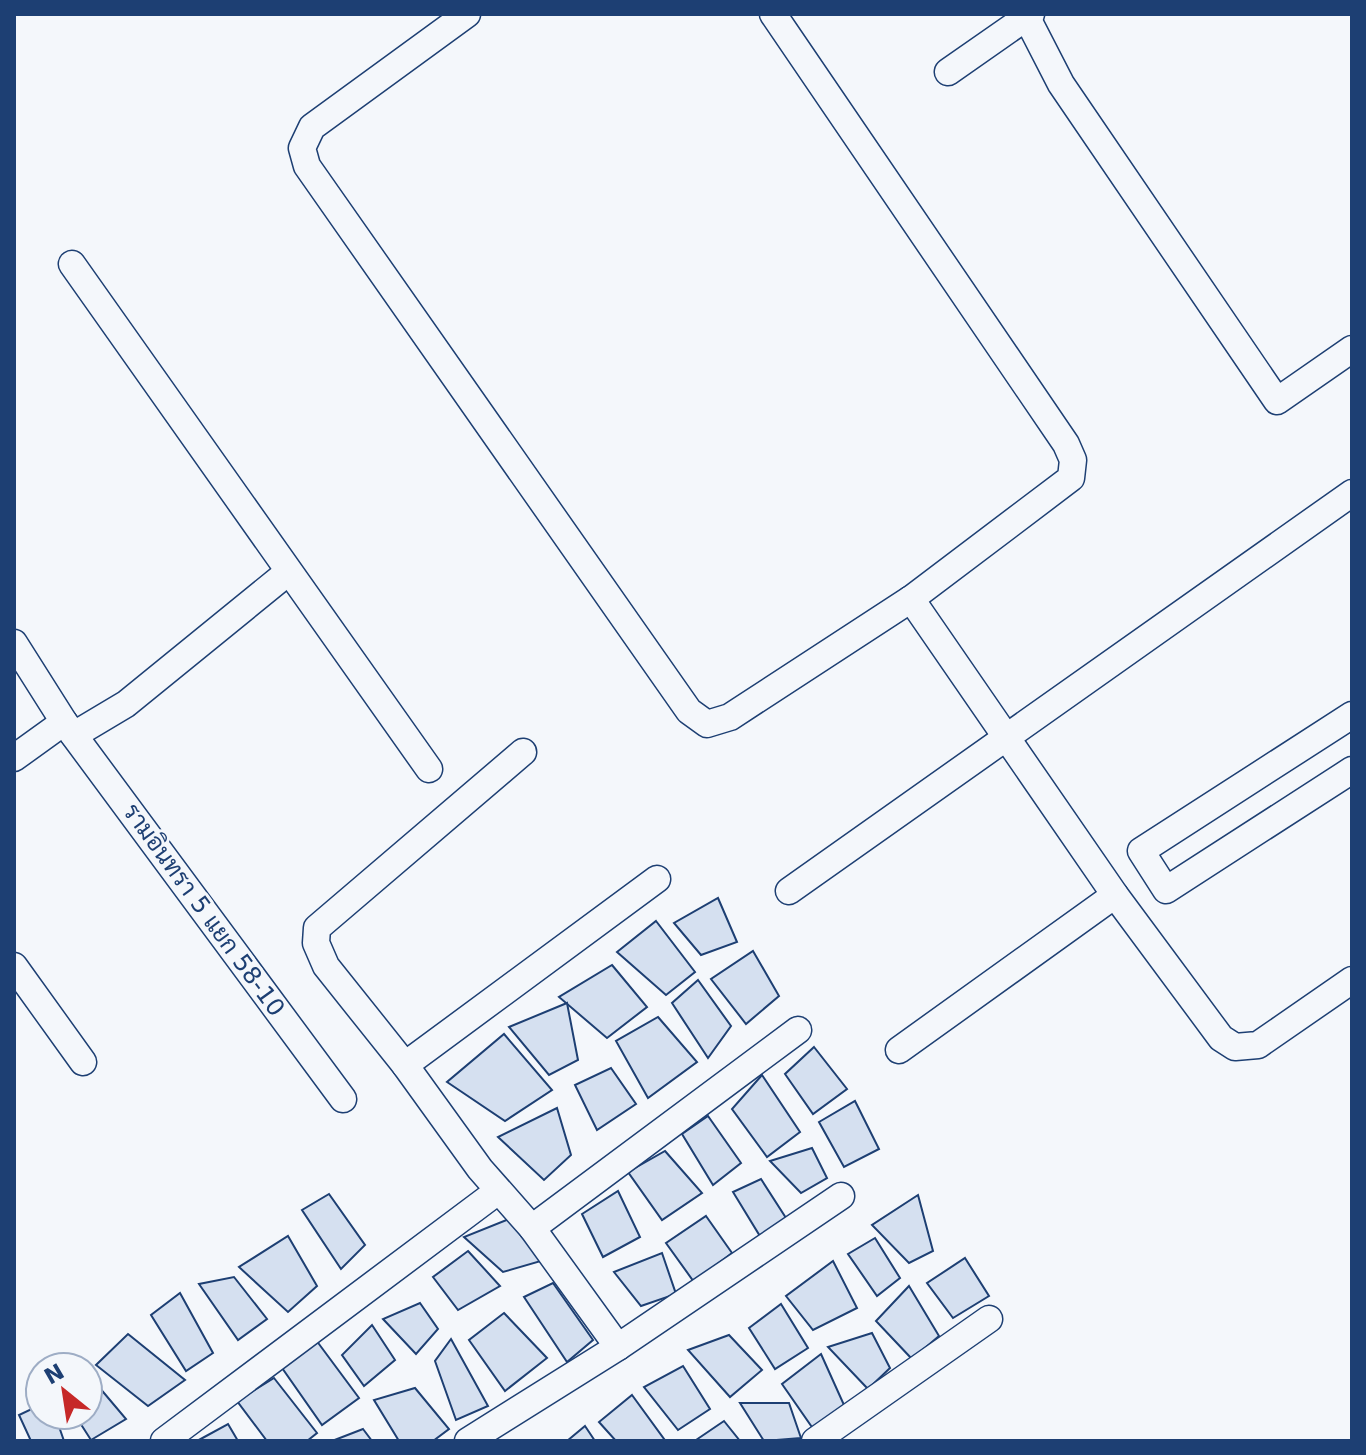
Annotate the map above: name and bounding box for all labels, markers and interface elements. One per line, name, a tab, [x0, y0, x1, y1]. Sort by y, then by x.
street label: รามอินทรา 5 แยก 58-10	[118, 798, 290, 1022]
north arrow	[24, 1351, 104, 1431]
text: N	[40, 1359, 68, 1390]

